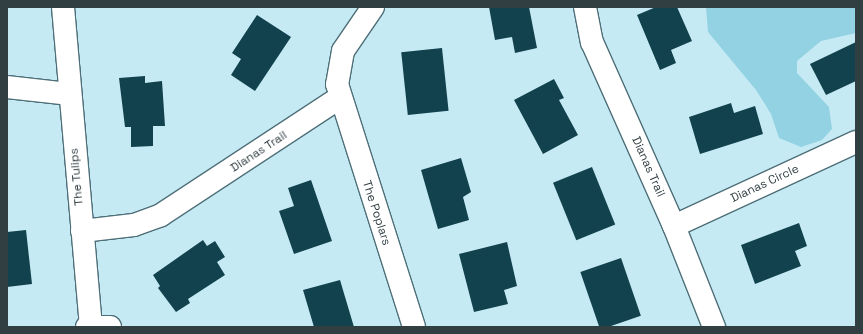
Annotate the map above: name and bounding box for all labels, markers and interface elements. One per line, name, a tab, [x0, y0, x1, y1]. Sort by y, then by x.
street label: Dianas Trail	[228, 128, 290, 176]
street label: Dianas Trail	[628, 135, 668, 199]
street label: The Tulips	[67, 147, 87, 207]
street label: Dianas Circle	[729, 162, 801, 206]
street label: The Poplars	[359, 179, 393, 247]

